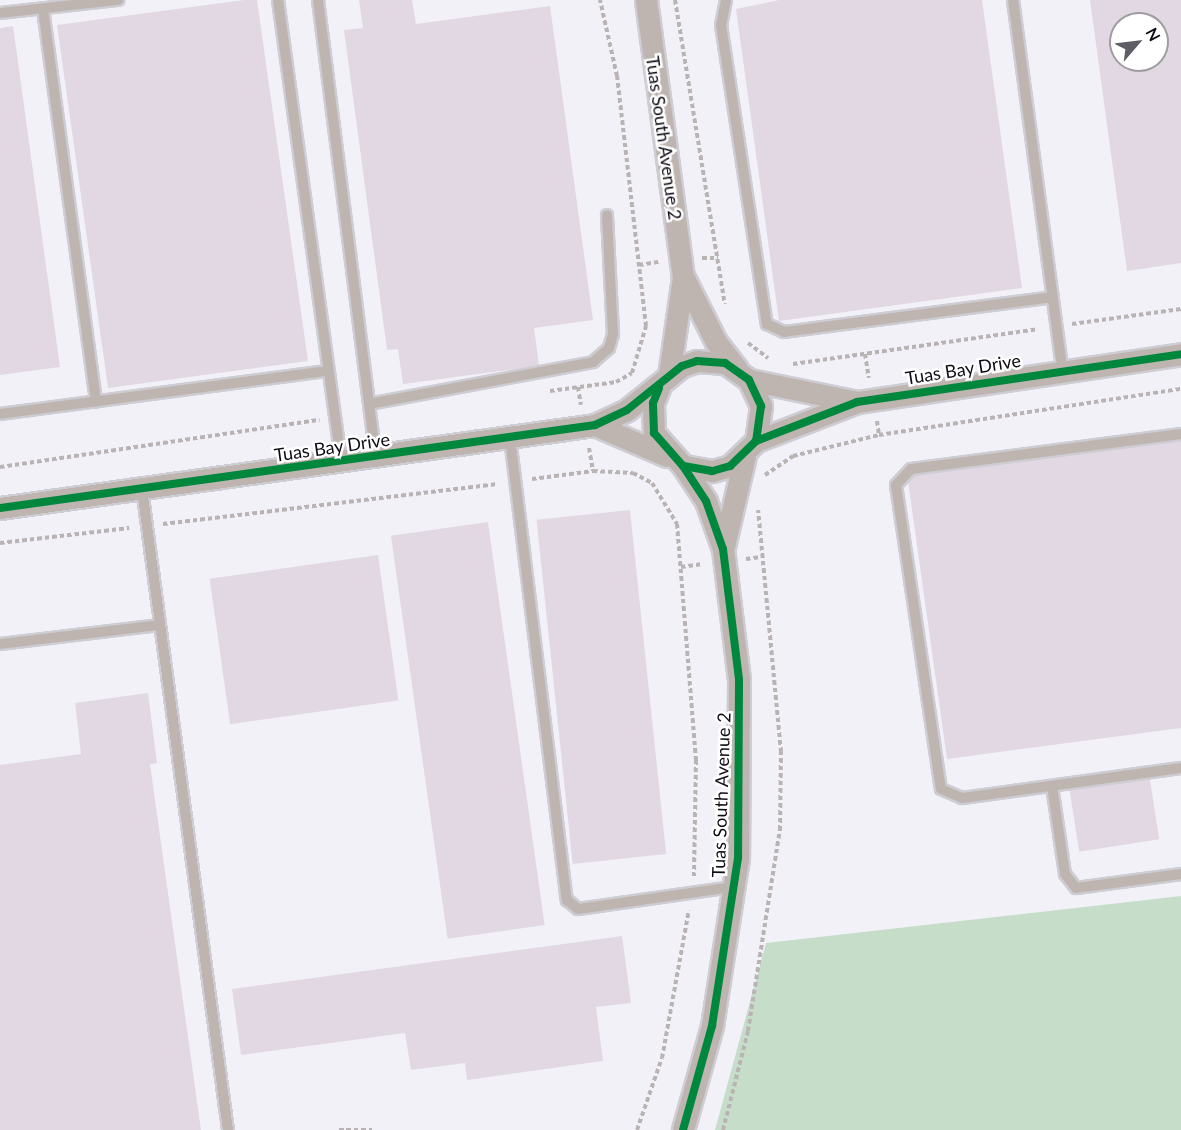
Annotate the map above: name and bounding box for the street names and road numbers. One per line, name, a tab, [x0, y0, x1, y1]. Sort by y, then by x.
street label: Tuas South Avenue 2	[642, 54, 686, 222]
street label: Tuas Bay Drive	[903, 349, 1023, 389]
street label: Tuas Bay Drive	[272, 428, 392, 466]
street label: Tuas South Avenue 2	[707, 712, 735, 878]

